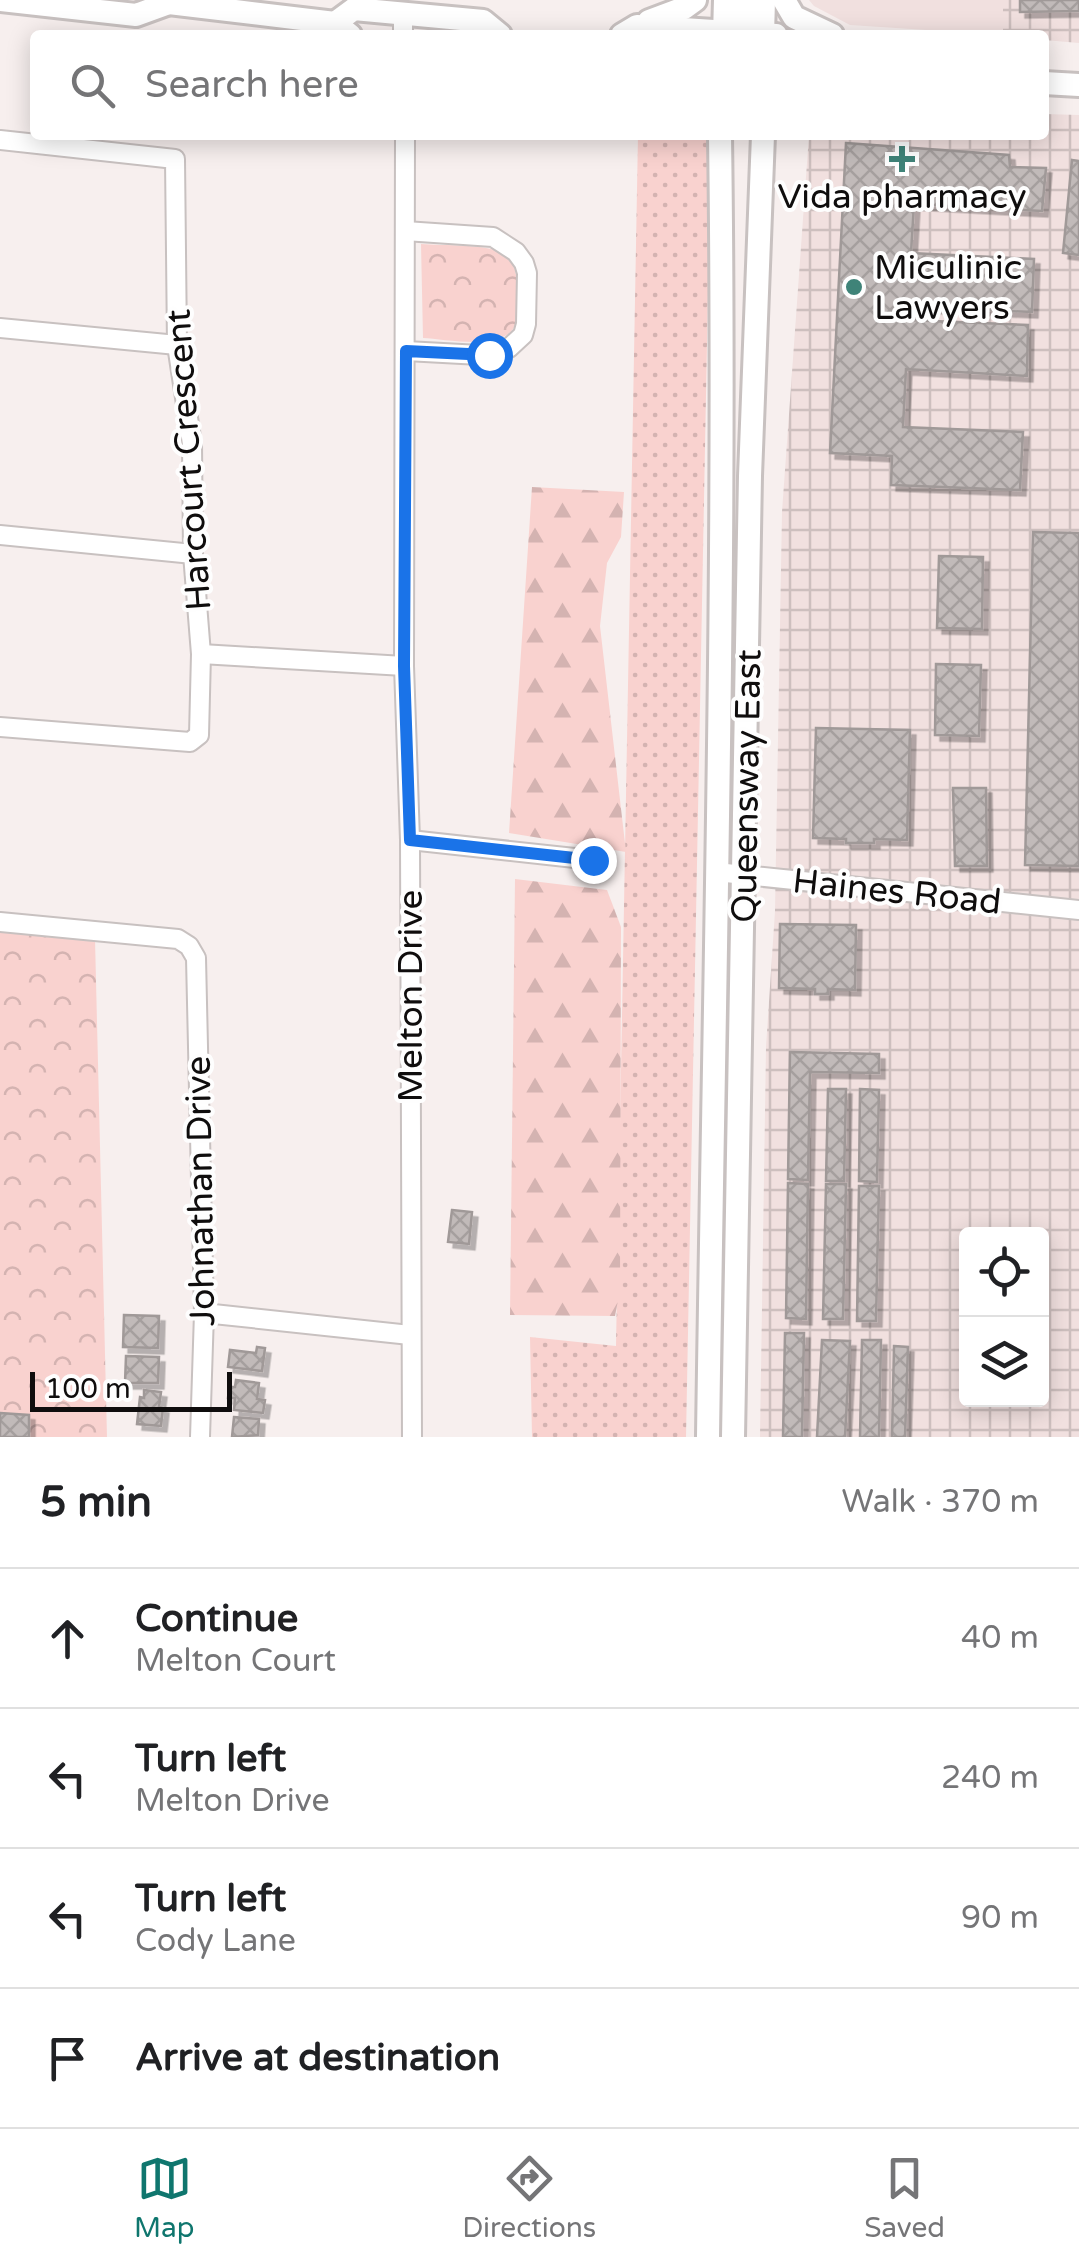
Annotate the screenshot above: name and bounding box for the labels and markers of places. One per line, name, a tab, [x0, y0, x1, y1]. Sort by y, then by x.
marker: Vida pharmacy	[891, 148, 913, 170]
place label: Vida pharmacy	[777, 176, 1027, 218]
place label: Miculinic Lawyers	[874, 247, 1022, 329]
marker: Miculinic Lawyers	[843, 276, 865, 298]

